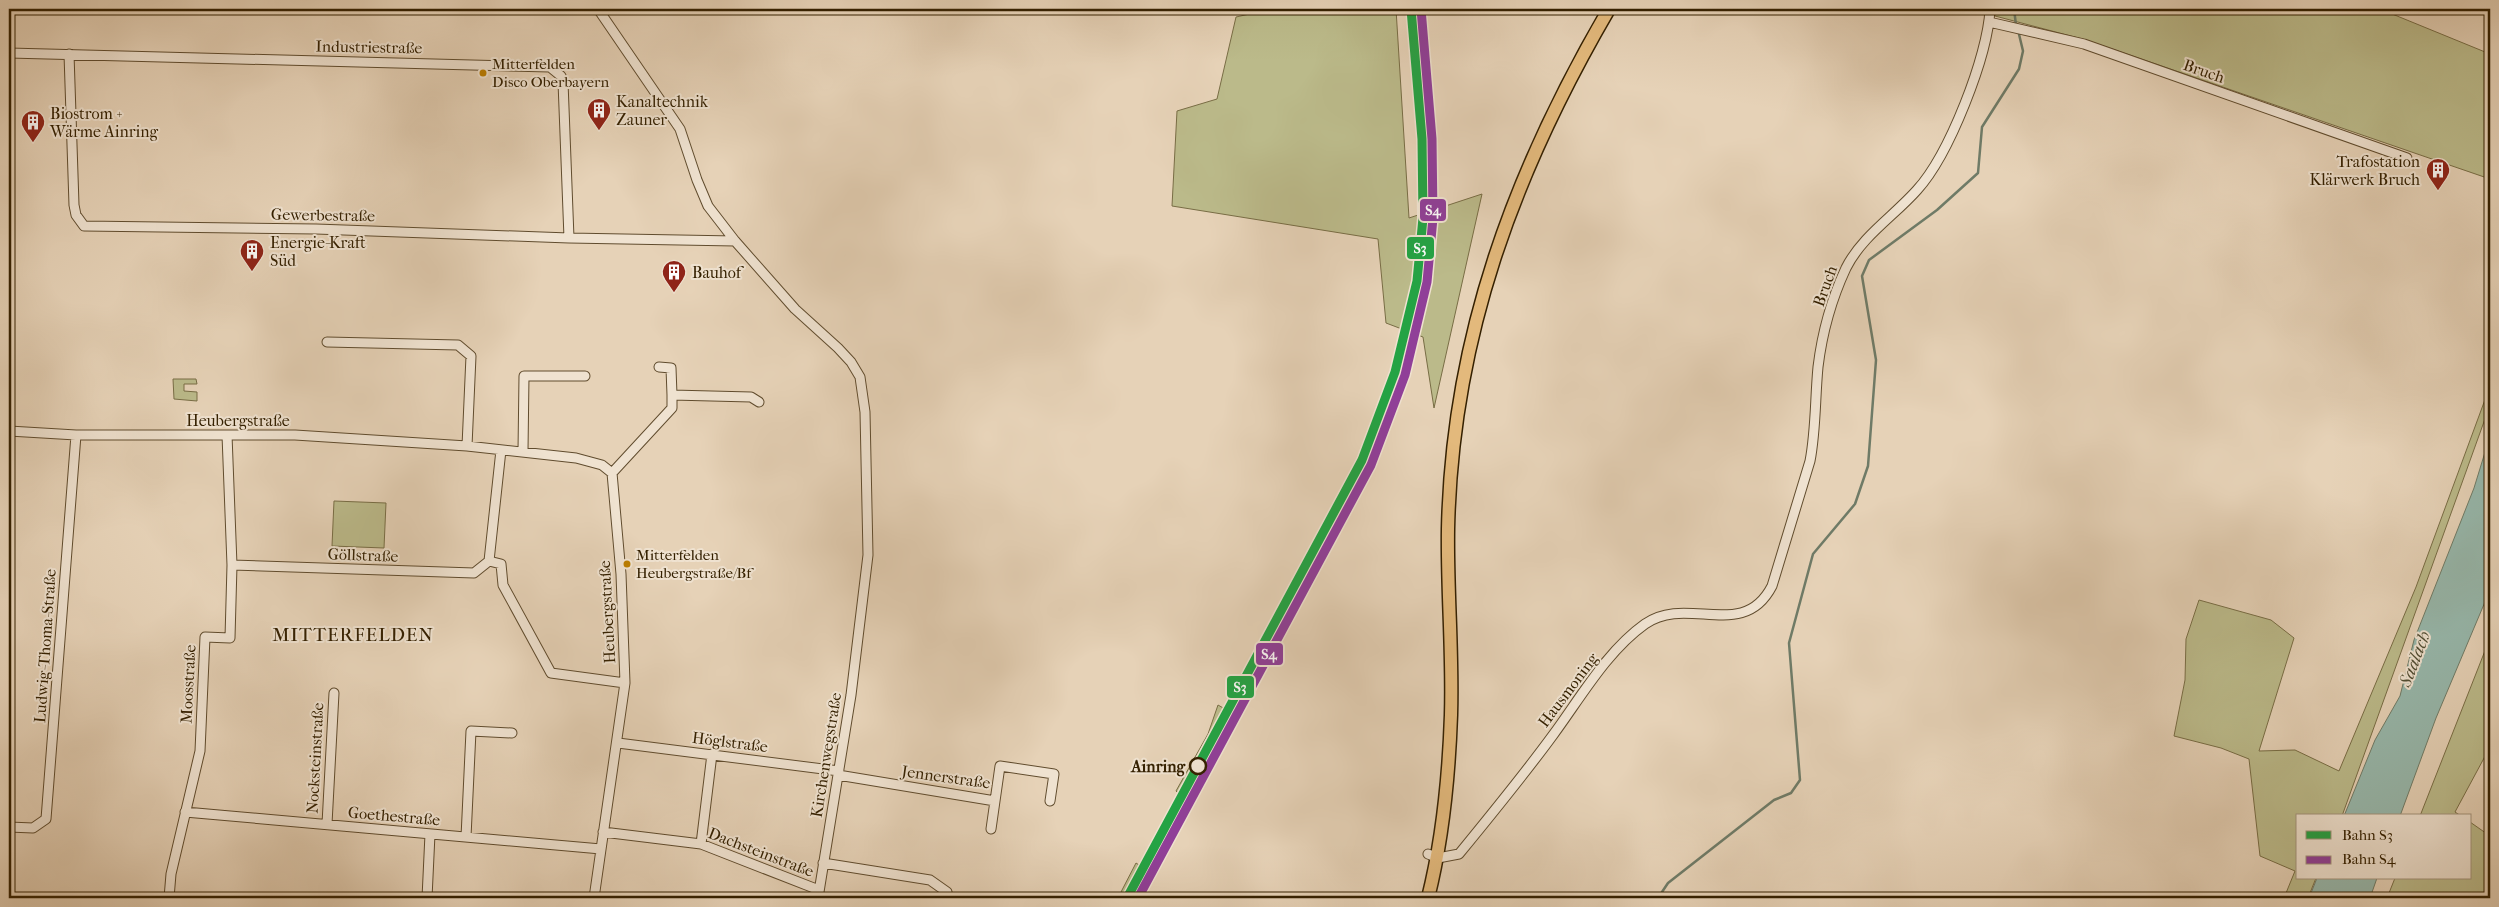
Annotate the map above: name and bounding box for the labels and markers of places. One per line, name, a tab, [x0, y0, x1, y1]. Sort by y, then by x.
place label: Mitterfelden Disco Oberbayern	[492, 55, 609, 91]
marker: Mitterfelden Disco Oberbayern	[478, 68, 488, 78]
place label: Kanaltechnik Zauner	[616, 92, 709, 129]
building icon: Kanaltechnik Zauner	[586, 97, 612, 131]
place label: Biostrom + Wärme Ainring	[49, 104, 158, 141]
building icon: Biostrom + Wärme Ainring	[20, 109, 46, 143]
place label: Trafostation Klärwerk Bruch	[2310, 152, 2421, 189]
building icon: Trafostation Klärwerk Bruch	[2425, 157, 2451, 191]
place label: Energie-Kraft Süd	[270, 233, 366, 270]
building icon: Energie-Kraft Süd	[239, 238, 265, 272]
building icon: Bauhof	[661, 259, 687, 293]
place label: Bauhof	[692, 263, 745, 282]
place label: Mitterfelden Heubergstraße/Bf	[636, 546, 754, 582]
marker: Mitterfelden Heubergstraße/Bf	[622, 559, 632, 569]
place label: Ainring	[1130, 757, 1185, 777]
marker: Ainring	[1189, 757, 1207, 775]

